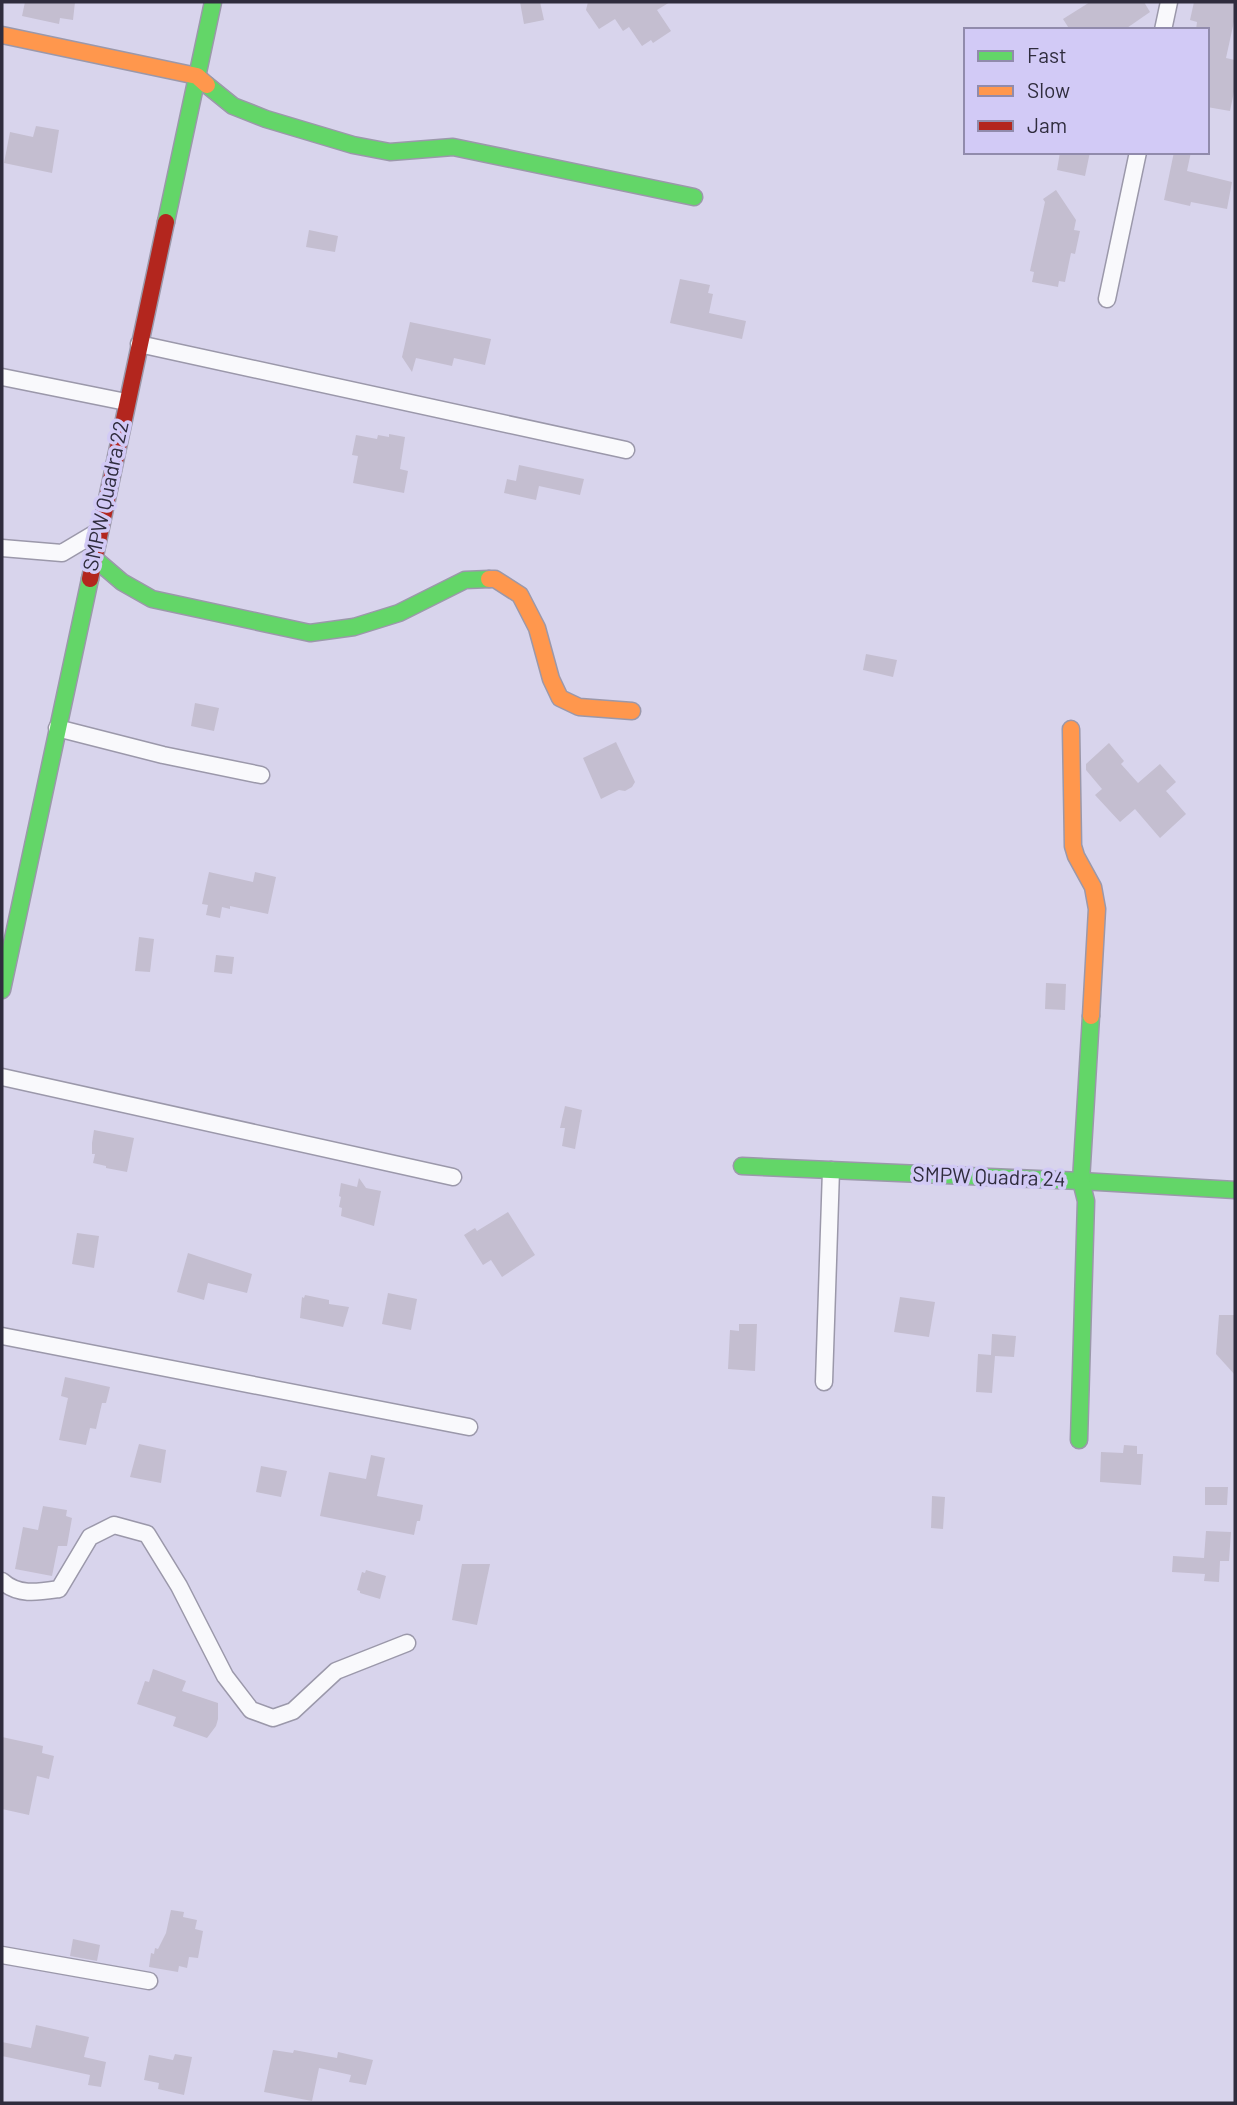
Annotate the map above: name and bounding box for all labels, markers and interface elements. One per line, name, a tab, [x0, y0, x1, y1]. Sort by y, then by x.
legend	[964, 28, 1209, 154]
text: Fast	[1027, 42, 1067, 67]
text: Slow	[1027, 77, 1070, 102]
text: Jam	[1027, 112, 1067, 137]
street label: SMPW Quadra 22	[76, 418, 133, 573]
street label: SMPW Quadra 24	[912, 1160, 1066, 1191]

